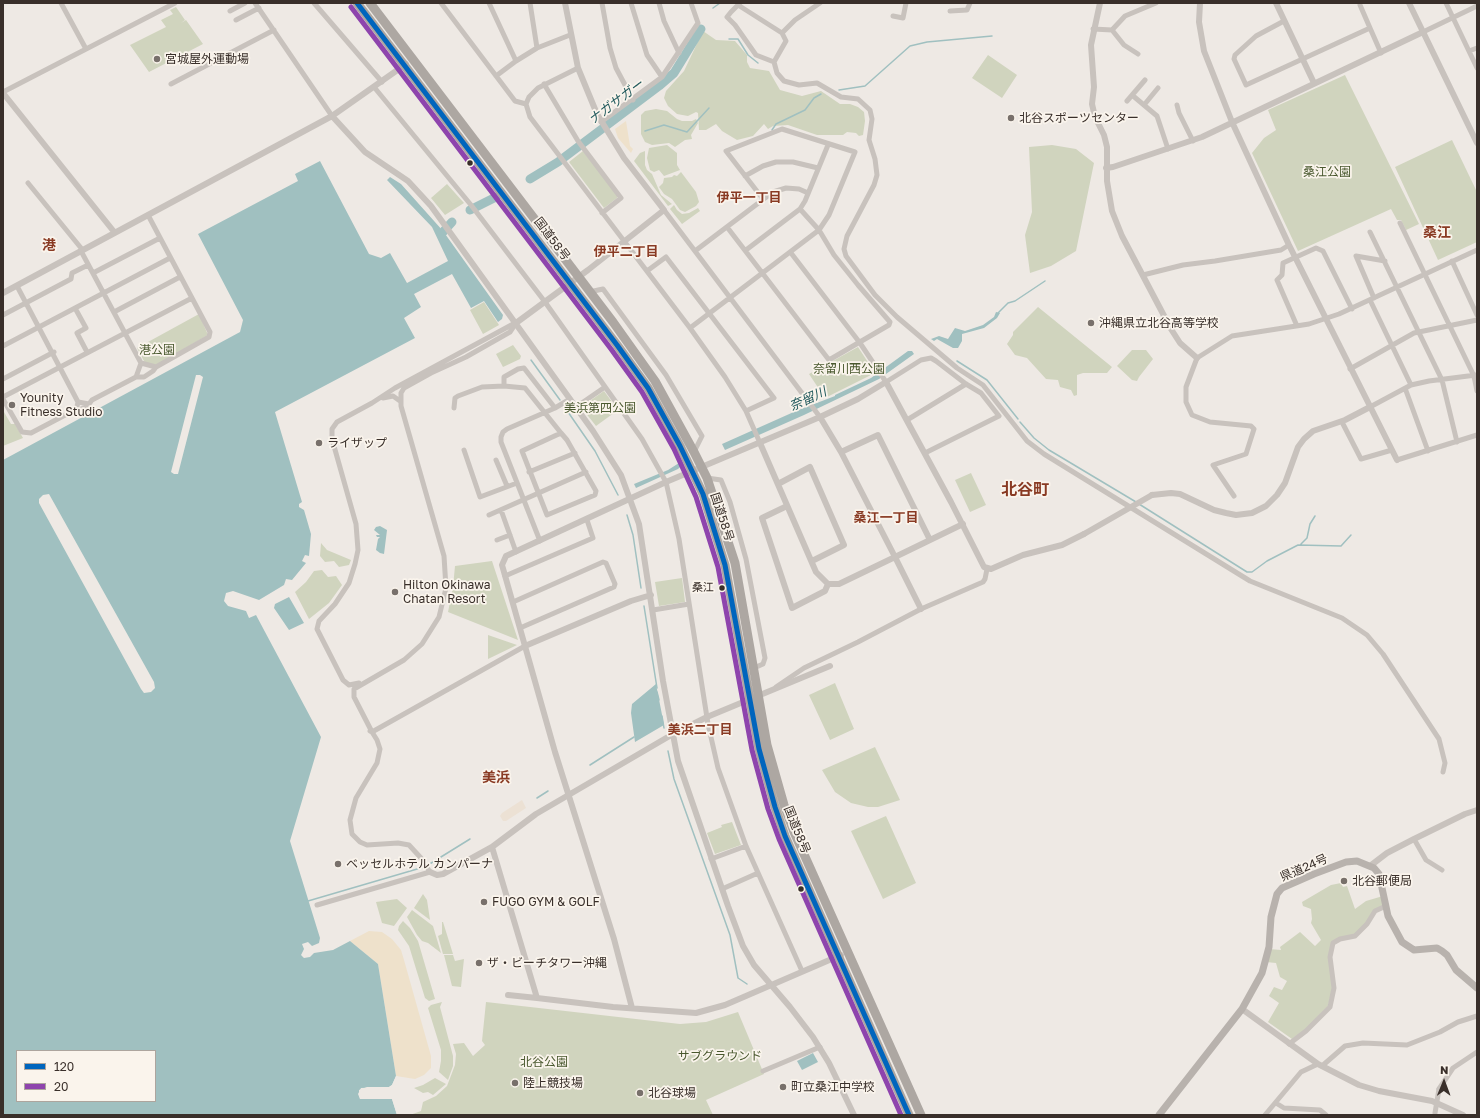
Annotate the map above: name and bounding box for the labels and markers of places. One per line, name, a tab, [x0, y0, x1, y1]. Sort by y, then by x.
place label: 宮城屋外運動場	[165, 52, 249, 66]
marker: 宮城屋外運動場	[152, 54, 162, 64]
place label: 北谷スポーツセンター	[1019, 111, 1139, 125]
marker: 北谷スポーツセンター	[1006, 113, 1016, 123]
unlabelled marker	[465, 158, 475, 168]
place label: 沖縄県立北谷高等学校	[1099, 316, 1219, 330]
marker: 沖縄県立北谷高等学校	[1086, 318, 1096, 328]
place label: Younity Fitness Studio	[20, 391, 103, 419]
marker: Younity Fitness Studio	[7, 400, 17, 410]
place label: ライザップ	[327, 436, 387, 450]
marker: ライザップ	[314, 438, 324, 448]
place label: Hilton Okinawa Chatan Resort	[403, 578, 490, 606]
place label: 桑江	[692, 581, 714, 595]
marker: 桑江	[717, 583, 727, 593]
marker: Hilton Okinawa Chatan Resort	[390, 587, 400, 597]
place label: ベッセルホテル カンパーナ	[346, 857, 493, 871]
marker: ベッセルホテル カンパーナ	[333, 859, 343, 869]
place label: 北谷郵便局	[1352, 874, 1412, 888]
marker: 北谷郵便局	[1339, 876, 1349, 886]
unlabelled marker	[796, 884, 806, 894]
place label: FUGO GYM & GOLF	[492, 895, 600, 909]
marker: FUGO GYM & GOLF	[479, 897, 489, 907]
place label: ザ・ビーチタワー沖縄	[487, 956, 607, 970]
marker: ザ・ビーチタワー沖縄	[474, 958, 484, 968]
place label: 陸上競技場	[523, 1076, 583, 1090]
marker: 陸上競技場	[510, 1078, 520, 1088]
place label: 町立桑江中学校	[791, 1080, 875, 1094]
marker: 町立桑江中学校	[778, 1082, 788, 1092]
place label: 北谷球場	[648, 1086, 696, 1100]
marker: 北谷球場	[635, 1088, 645, 1098]

